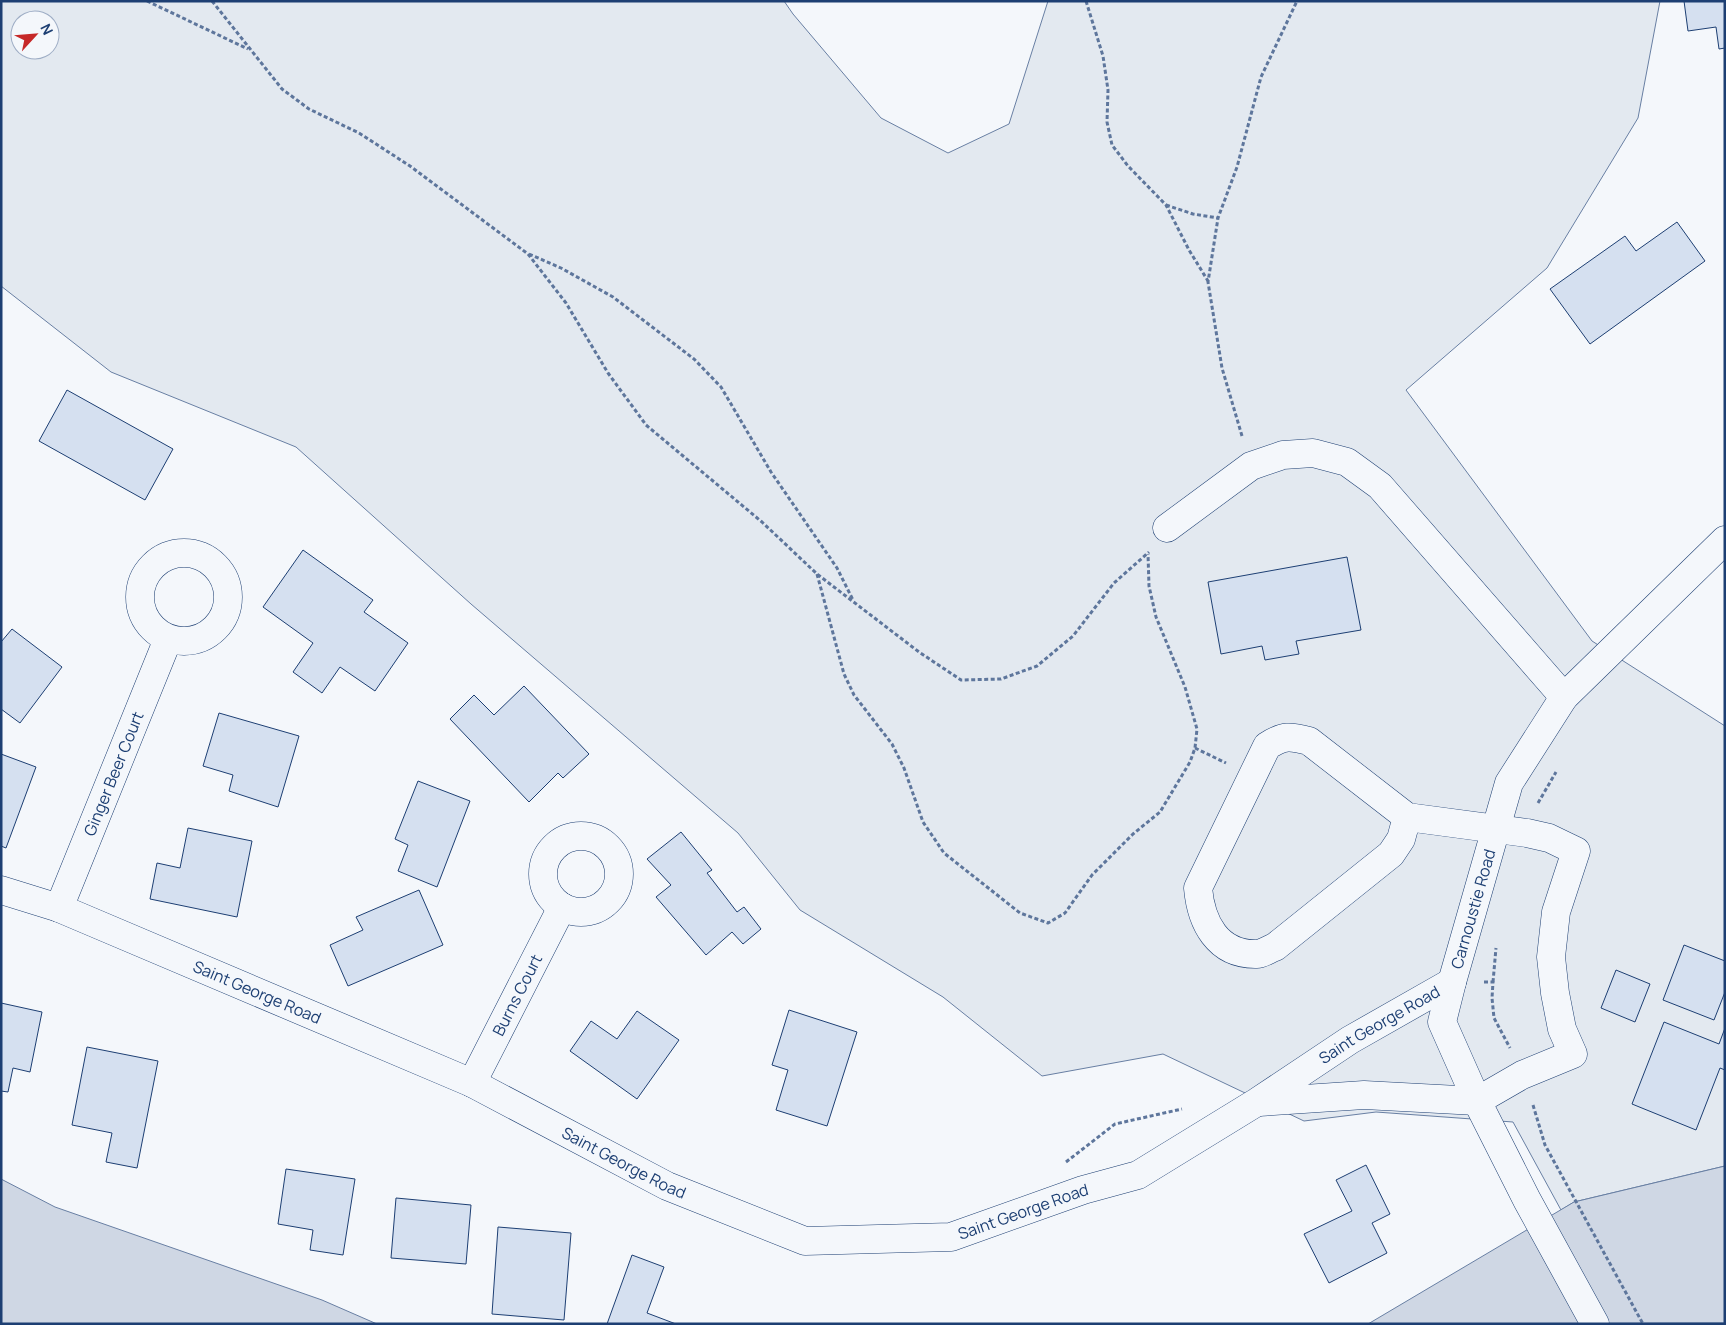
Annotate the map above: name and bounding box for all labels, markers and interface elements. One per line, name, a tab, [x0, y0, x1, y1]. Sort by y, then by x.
north arrow	[10, 10, 60, 60]
text: N	[36, 20, 58, 38]
street label: Ginger Beer Court	[78, 708, 149, 839]
street label: Carnoustie Road	[1445, 846, 1501, 971]
street label: Burns Court	[487, 950, 547, 1039]
street label: Saint George Road	[190, 955, 325, 1029]
street label: Saint George Road	[1314, 980, 1444, 1069]
street label: Saint George Road	[558, 1121, 689, 1204]
street label: Saint George Road	[955, 1178, 1091, 1245]

